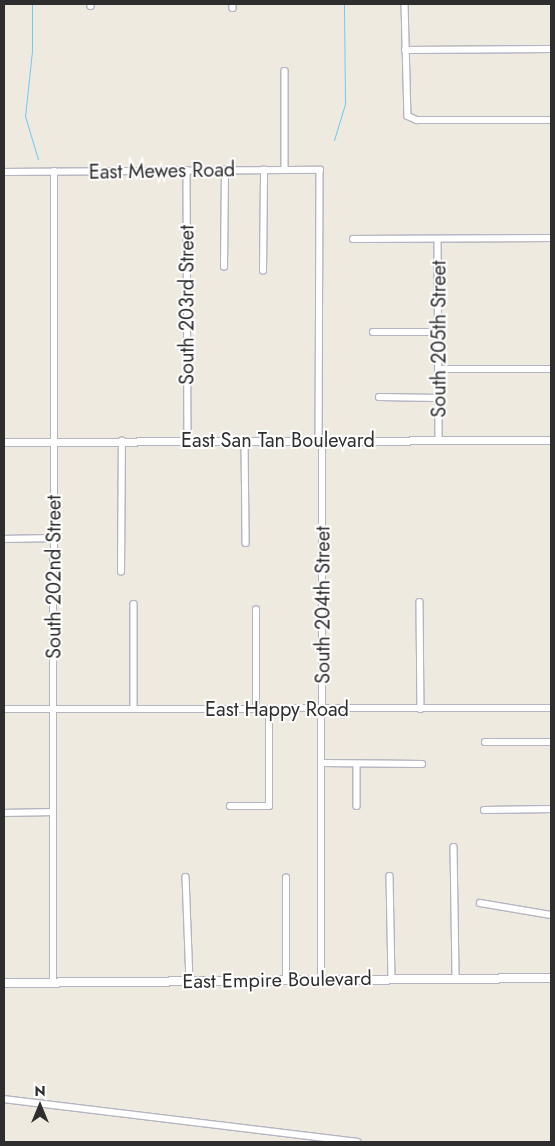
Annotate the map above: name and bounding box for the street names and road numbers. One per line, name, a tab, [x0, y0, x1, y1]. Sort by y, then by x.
street label: East Mewes Road	[89, 158, 235, 184]
street label: South 203rd Street	[175, 225, 199, 385]
street label: South 205th Street	[427, 260, 451, 418]
street label: East San Tan Boulevard	[181, 428, 375, 452]
street label: South 202nd Street	[42, 495, 66, 659]
street label: South 204th Street	[311, 526, 335, 684]
street label: East Happy Road	[205, 697, 349, 721]
street label: East Empire Boulevard	[182, 966, 372, 994]

